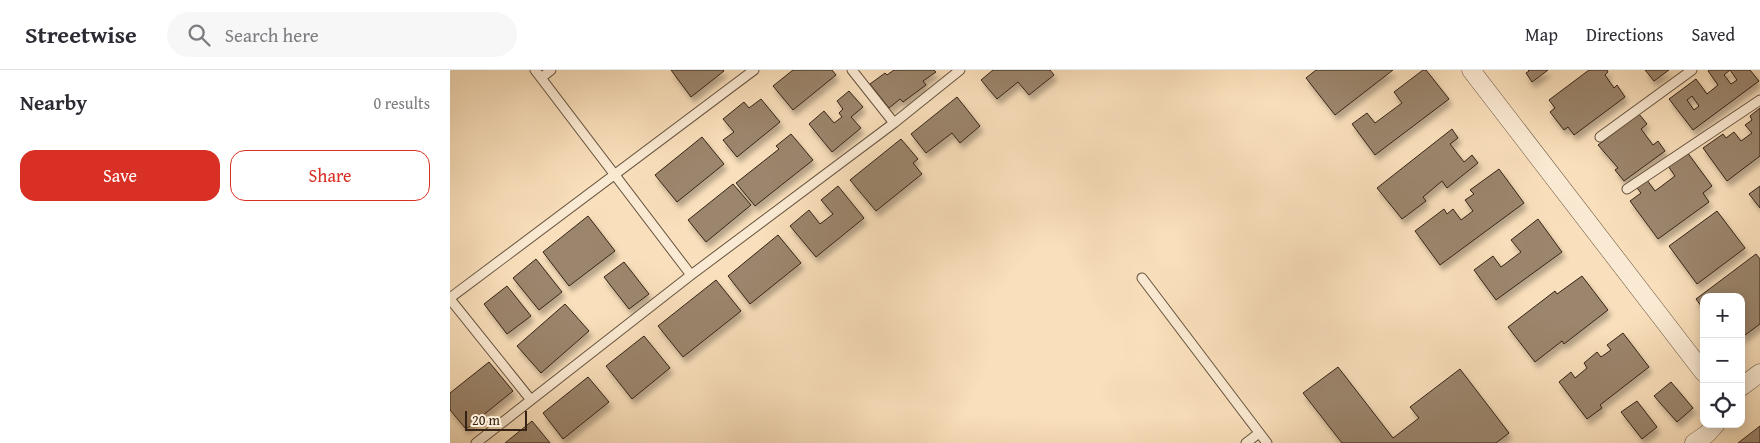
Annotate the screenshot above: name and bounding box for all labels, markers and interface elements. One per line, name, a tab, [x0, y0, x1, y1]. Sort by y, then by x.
search box	[167, 12, 517, 57]
text: Streetwise	[25, 17, 137, 52]
icon: search	[185, 21, 213, 49]
text: Search here	[225, 21, 319, 49]
text: Map	[1525, 21, 1558, 48]
text: Directions	[1586, 21, 1663, 48]
text: Saved	[1691, 21, 1735, 48]
text: Nearby	[20, 87, 87, 118]
text: 0 results	[373, 91, 430, 115]
button: Save	[20, 150, 220, 201]
button: Share	[230, 150, 430, 201]
map controls	[1700, 293, 1745, 428]
button: +	[1700, 293, 1745, 338]
button: −	[1700, 338, 1745, 383]
button: locate	[1700, 383, 1745, 428]
scale bar	[465, 408, 528, 431]
text: 20 m	[472, 410, 500, 430]

